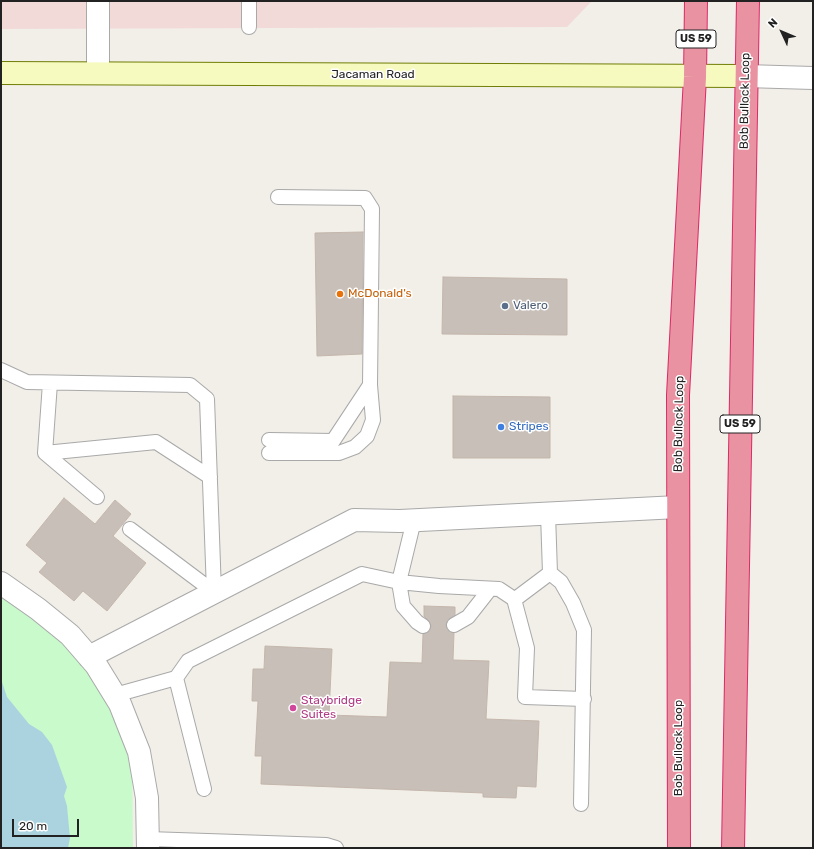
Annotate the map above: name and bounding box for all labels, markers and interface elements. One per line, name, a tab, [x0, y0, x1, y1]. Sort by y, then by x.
north arrow	[762, 12, 802, 52]
text: N	[766, 16, 780, 31]
road number: US 59	[676, 30, 716, 48]
street label: Bob Bullock Loop	[737, 53, 753, 149]
street label: Jacaman Road	[331, 68, 415, 82]
place label: McDonald's	[348, 287, 412, 301]
marker: McDonald's	[335, 289, 345, 299]
place label: Valero	[513, 299, 548, 313]
marker: Valero	[500, 301, 510, 311]
street label: Bob Bullock Loop	[671, 376, 687, 472]
road number: US 59	[720, 415, 760, 433]
place label: Stripes	[509, 420, 549, 434]
marker: Stripes	[496, 422, 506, 432]
place label: Staybridge Suites	[301, 694, 362, 722]
street label: Bob Bullock Loop	[672, 700, 686, 796]
marker: Staybridge Suites	[288, 703, 298, 713]
scale bar	[14, 811, 81, 837]
text: 20 m	[19, 819, 47, 833]

